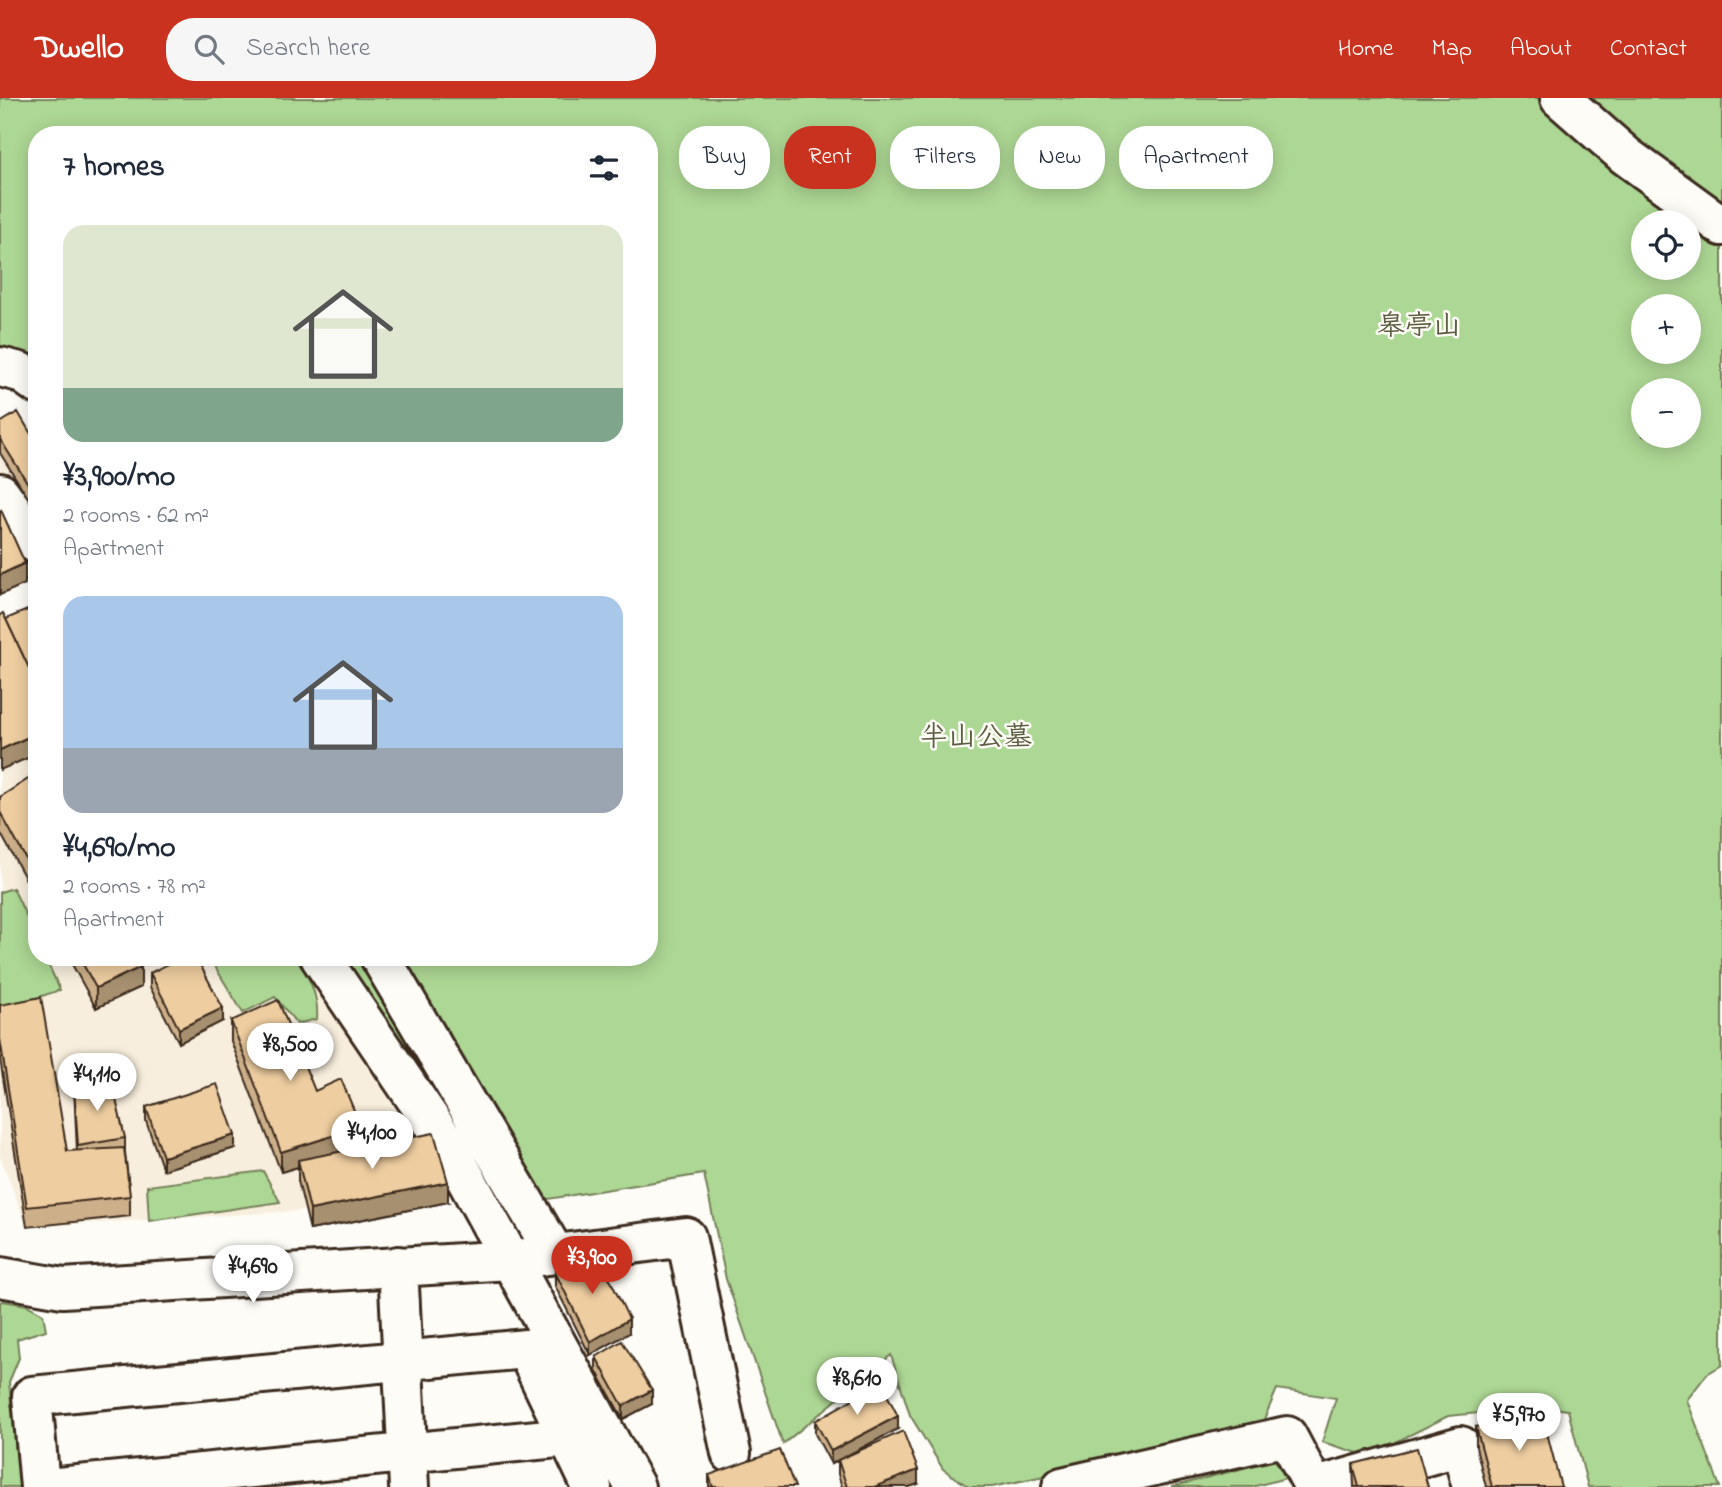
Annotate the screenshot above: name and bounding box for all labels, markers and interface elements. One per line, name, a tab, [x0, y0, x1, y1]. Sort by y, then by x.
search box	[166, 18, 656, 81]
text: Dwello	[35, 25, 124, 73]
icon: search	[190, 30, 228, 68]
text: Search here	[246, 30, 370, 68]
text: Home	[1338, 32, 1394, 67]
text: Map	[1432, 32, 1472, 67]
text: About	[1510, 32, 1572, 67]
text: Contact	[1610, 32, 1687, 67]
chip: Buy	[679, 126, 770, 189]
chip: Rent	[784, 126, 876, 189]
chip: Filters	[890, 126, 1000, 189]
chip: New	[1014, 126, 1105, 189]
chip: Apartment	[1119, 126, 1273, 189]
text: 7 homes	[63, 146, 165, 190]
icon: filters	[585, 149, 623, 187]
map controls	[1631, 210, 1701, 448]
button: locate	[1631, 210, 1701, 280]
icon: home	[280, 271, 406, 397]
button: +	[1631, 294, 1701, 364]
park label: 皋亭山	[1377, 307, 1461, 348]
button: −	[1631, 378, 1701, 448]
text: ¥3,900/mo	[63, 456, 175, 500]
text: 2 rooms · 62 m²	[63, 500, 209, 533]
text: Apartment	[63, 533, 164, 566]
icon: home	[280, 642, 406, 768]
park label: 半山公墓	[920, 718, 1032, 759]
text: ¥4,690/mo	[63, 827, 176, 871]
text: 2 rooms · 78 m²	[63, 871, 206, 904]
text: Apartment	[63, 904, 164, 937]
pin: ¥8,500	[233, 1024, 347, 1083]
text: ¥8,500	[263, 1029, 317, 1062]
pin: ¥4,110	[40, 1054, 154, 1113]
text: ¥4,110	[74, 1059, 120, 1092]
pin: ¥4,100	[315, 1112, 429, 1171]
text: ¥4,100	[347, 1117, 397, 1150]
pin: ¥3,900	[535, 1236, 649, 1296]
text: ¥3,900	[567, 1242, 617, 1275]
pin: ¥4,690	[196, 1246, 310, 1305]
text: ¥4,690	[228, 1251, 278, 1284]
pin: ¥8,610	[800, 1358, 914, 1417]
text: ¥8,610	[833, 1363, 881, 1396]
pin: ¥5,970	[1462, 1394, 1576, 1453]
text: ¥5,970	[1493, 1399, 1545, 1432]

